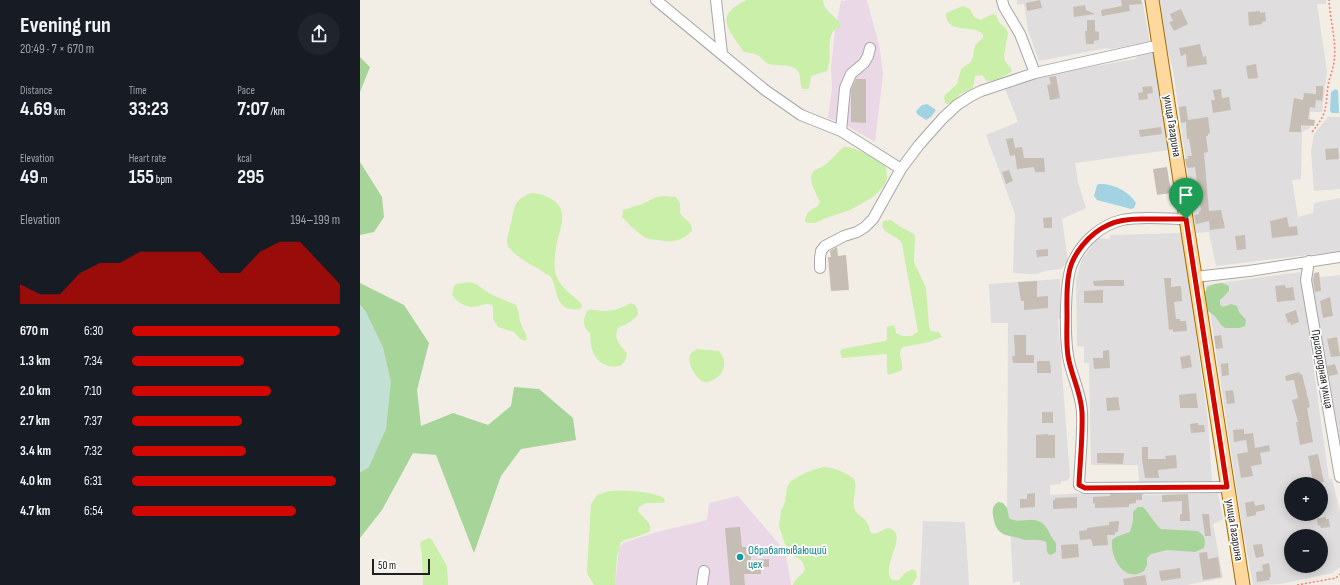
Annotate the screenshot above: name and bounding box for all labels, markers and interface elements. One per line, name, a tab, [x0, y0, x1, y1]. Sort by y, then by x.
text: Evening run	[20, 12, 111, 39]
button: share	[298, 13, 340, 55]
text: 20:49 · 7 × 670 m	[20, 41, 94, 57]
text: Distance	[20, 84, 52, 97]
text: Time	[129, 84, 147, 97]
text: Pace	[237, 84, 255, 97]
street label: улица Гагарина	[1160, 94, 1184, 158]
text: 4.69	[20, 97, 52, 121]
text: 33:23	[129, 97, 169, 121]
text: 7:07	[237, 97, 269, 121]
text: km	[52, 105, 65, 118]
text: /km	[269, 105, 285, 118]
text: Elevation	[20, 152, 54, 165]
text: Heart rate	[129, 152, 166, 165]
text: kcal	[237, 152, 252, 165]
text: 49	[20, 165, 39, 189]
text: 155	[129, 165, 154, 189]
text: 295	[237, 165, 264, 189]
text: m	[39, 173, 48, 186]
text: bpm	[154, 173, 172, 186]
pin	[1169, 178, 1203, 219]
icon: arrive	[1175, 184, 1197, 206]
text: Elevation	[20, 212, 60, 228]
text: 194–199 m	[291, 212, 340, 228]
text: 670 m	[20, 323, 49, 339]
text: 6:30	[84, 323, 103, 339]
street label: Пригородная улица	[1308, 328, 1336, 410]
text: 1.3 km	[20, 353, 50, 369]
text: 7:34	[84, 353, 102, 369]
text: 2.0 km	[20, 383, 51, 399]
text: 7:10	[84, 383, 102, 399]
text: 2.7 km	[20, 413, 50, 429]
text: 7:37	[84, 413, 102, 429]
text: 3.4 km	[20, 443, 51, 459]
text: 7:32	[84, 443, 102, 459]
text: 4.0 km	[20, 473, 51, 489]
text: 6:31	[84, 473, 102, 489]
map controls	[1284, 477, 1328, 573]
button: +	[1284, 477, 1328, 521]
street label: улица Гагарина	[1222, 498, 1246, 562]
text: 4.7 km	[20, 503, 50, 519]
text: 6:54	[84, 503, 103, 519]
button: −	[1284, 529, 1328, 573]
place label: Обрабатывающий цех	[748, 543, 827, 572]
marker: Обрабатывающий цех	[735, 552, 745, 562]
scale bar	[372, 557, 430, 576]
text: 50 m	[378, 559, 396, 572]

